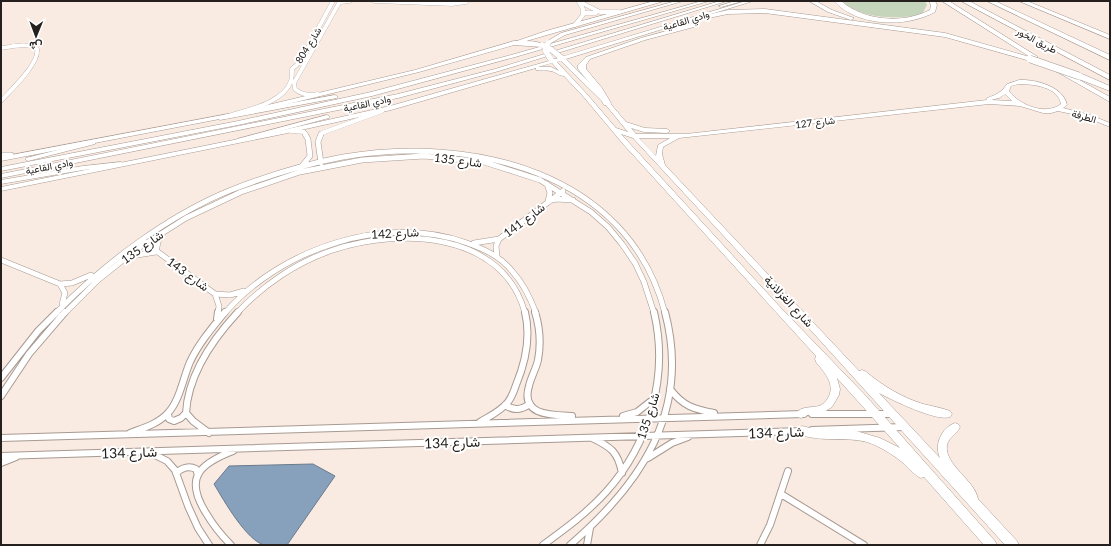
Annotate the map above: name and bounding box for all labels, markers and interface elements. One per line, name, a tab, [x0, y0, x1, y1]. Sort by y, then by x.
street label: وادي القاعية	[661, 7, 712, 36]
north arrow	[16, 16, 56, 56]
street label: طريق الخور	[1014, 24, 1060, 57]
street label: شارع 804	[293, 25, 324, 66]
text: ش	[29, 39, 43, 53]
street label: وادي القاعية	[342, 92, 392, 117]
street label: الطرفة	[1070, 107, 1098, 126]
street label: شارع 127	[794, 114, 836, 131]
street label: شارع 135	[433, 150, 483, 172]
street label: وادي القاعية	[24, 156, 74, 179]
street label: شارع 141	[500, 200, 549, 242]
street label: شارع 142	[371, 224, 420, 244]
street label: شارع 135	[118, 227, 167, 269]
street label: شارع 143	[163, 254, 212, 296]
street label: شارع الغزلانية	[760, 272, 817, 331]
street label: شارع 135	[633, 391, 664, 442]
street label: شارع 134	[748, 423, 804, 444]
street label: شارع 134	[424, 433, 480, 454]
street label: شارع 134	[101, 443, 157, 464]

